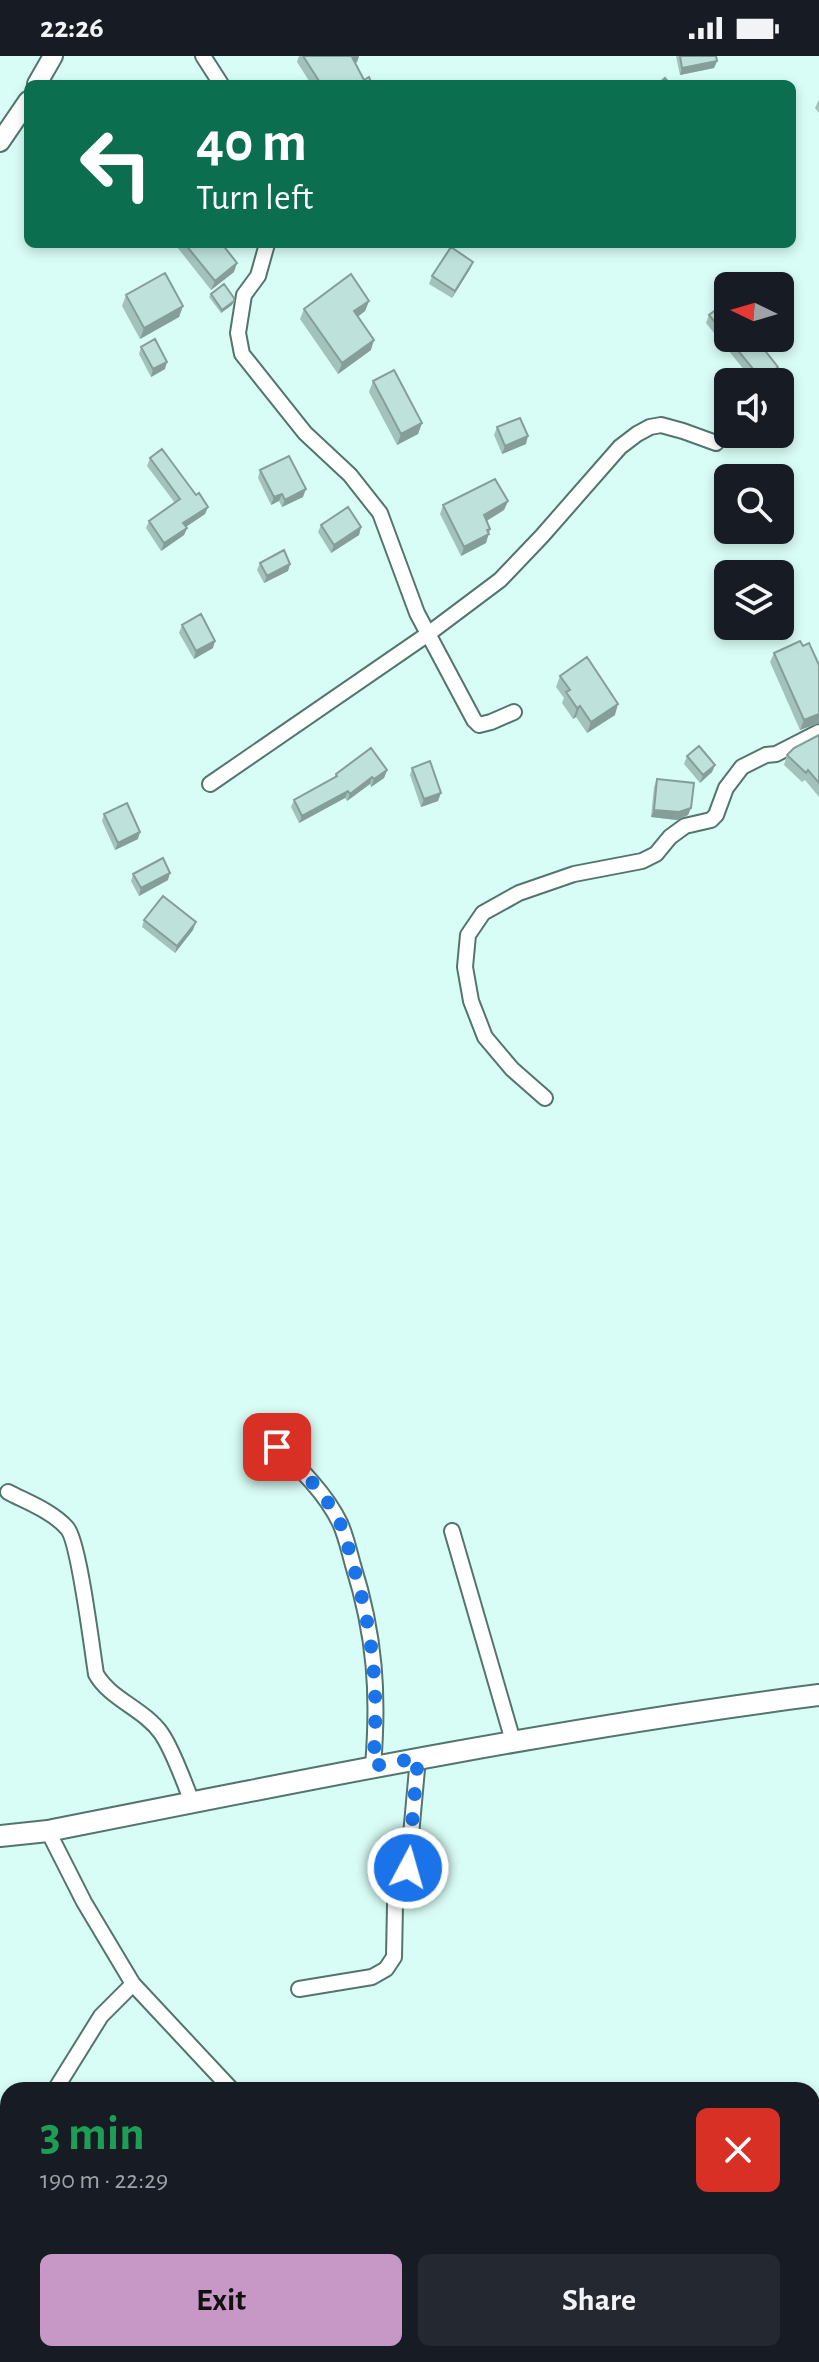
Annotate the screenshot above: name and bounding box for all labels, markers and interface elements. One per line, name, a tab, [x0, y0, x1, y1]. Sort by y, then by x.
text: 22:26	[40, 13, 104, 43]
icon: left	[64, 112, 168, 216]
text: 40 m	[196, 115, 307, 171]
text: Turn left	[196, 180, 313, 216]
north arrow	[714, 272, 794, 352]
map controls	[714, 272, 794, 640]
button: sound	[714, 368, 794, 448]
button: search	[714, 464, 794, 544]
button: layers	[714, 560, 794, 640]
pin	[243, 1413, 311, 1481]
icon: arrive	[255, 1425, 299, 1469]
position arrow	[366, 1826, 450, 1910]
button: close	[696, 2108, 780, 2192]
text: 3 min	[40, 2111, 145, 2159]
text: 190 m · 22:29	[40, 2167, 168, 2193]
button: Exit	[40, 2254, 402, 2346]
button: Share	[418, 2254, 780, 2346]

